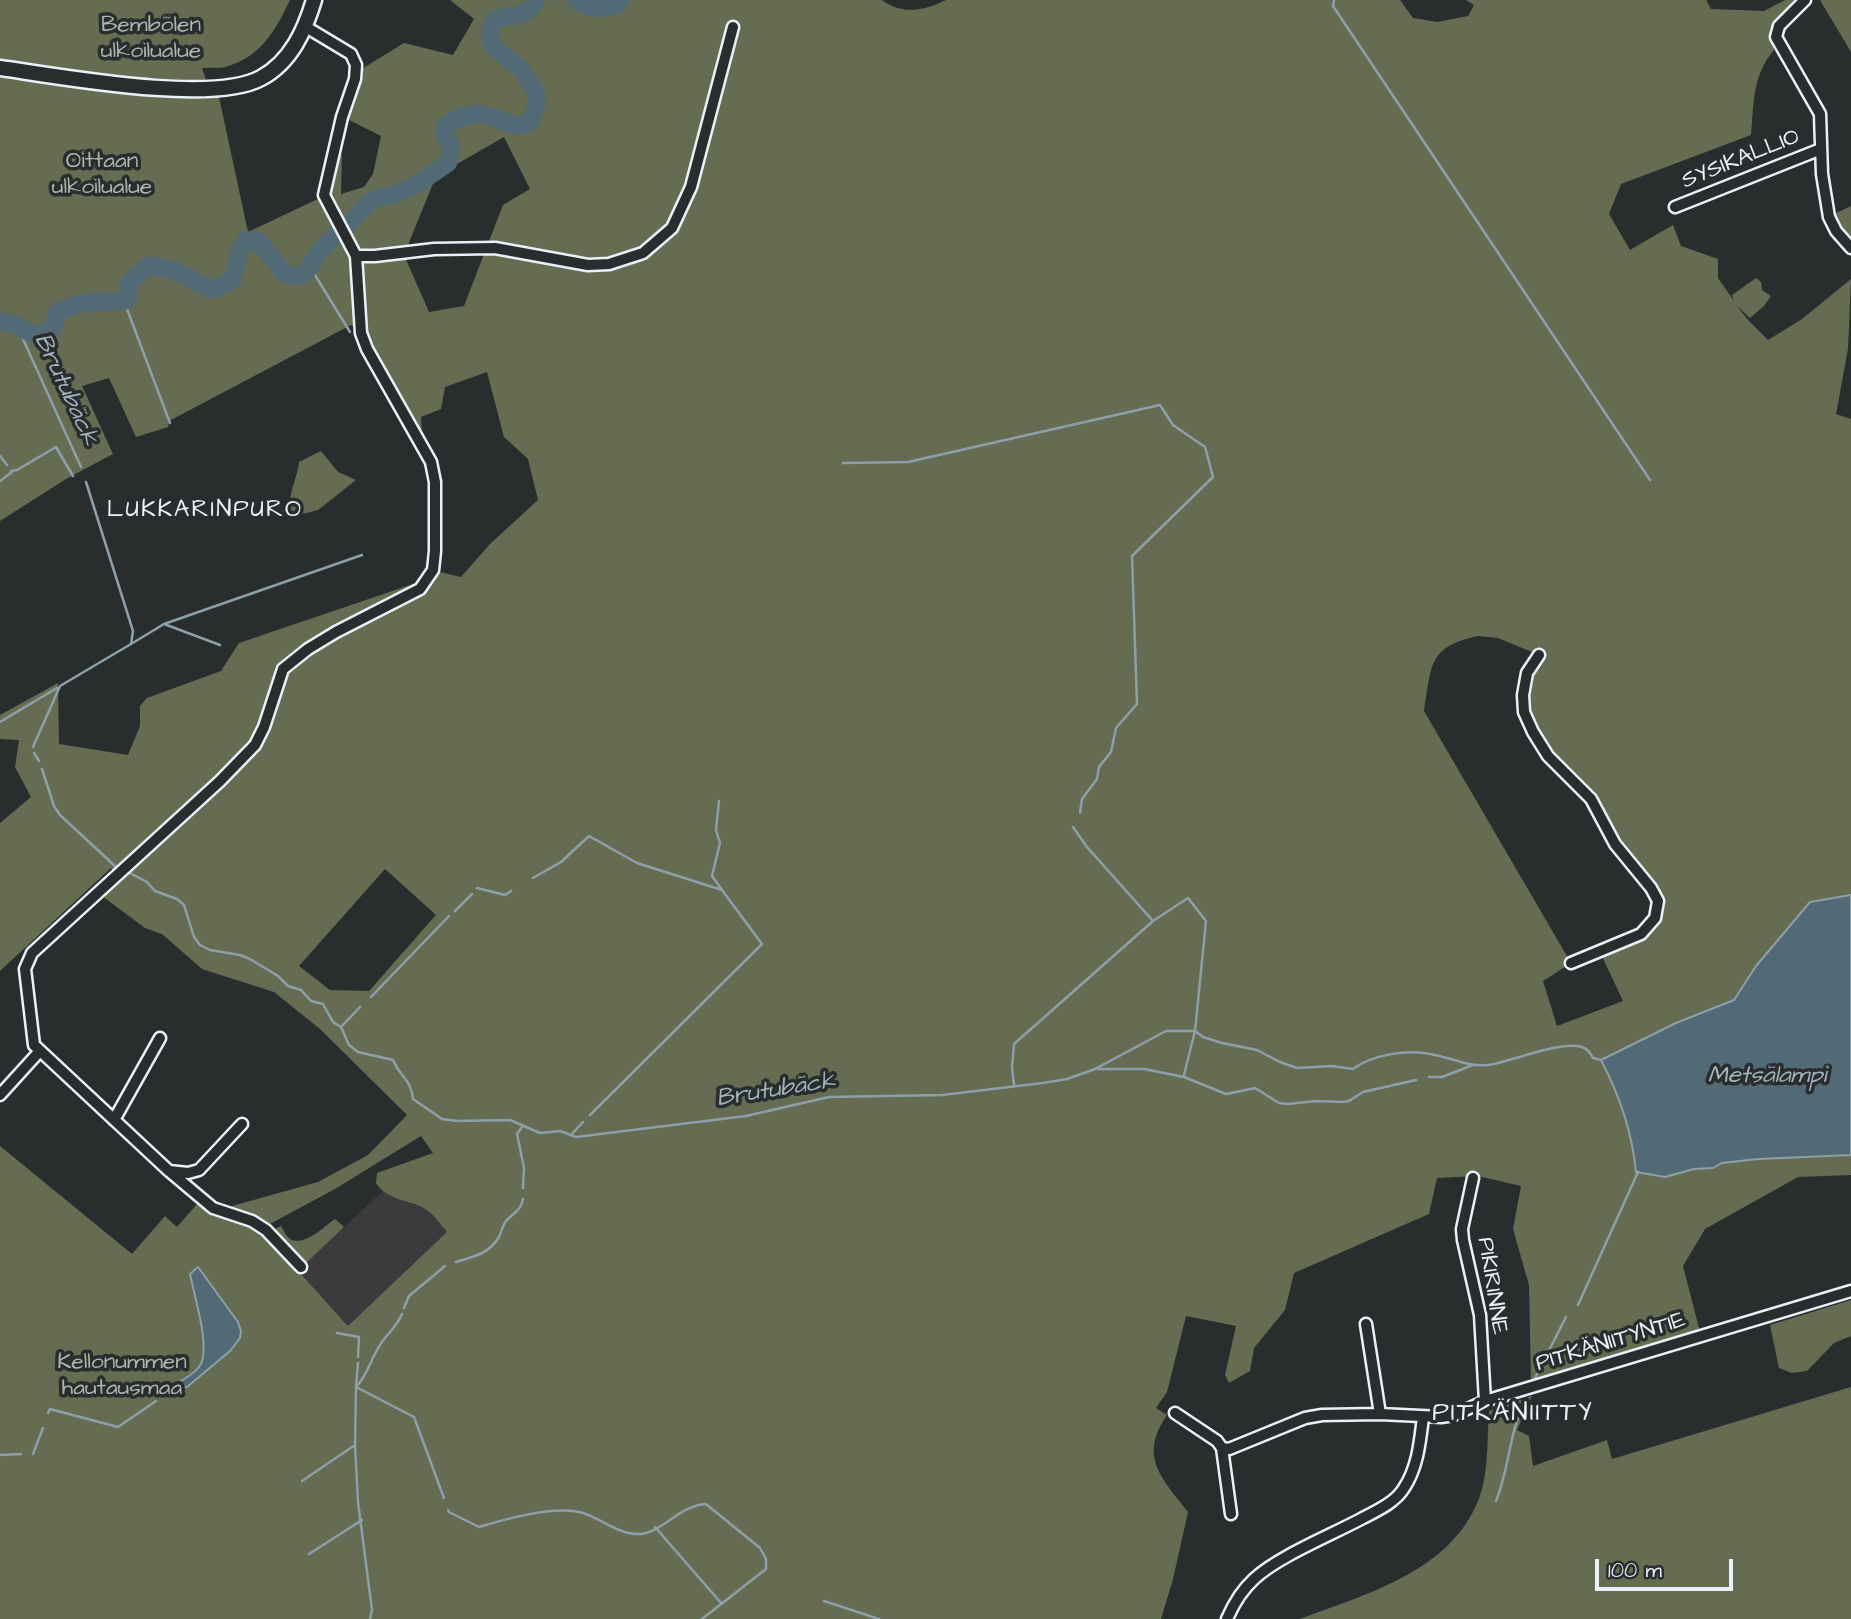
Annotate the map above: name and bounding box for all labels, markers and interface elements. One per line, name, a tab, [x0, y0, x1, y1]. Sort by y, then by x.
park label: Bembölen ulkoilualue	[101, 12, 201, 66]
street label: SYSIKALLIO	[1678, 124, 1804, 196]
park label: Oittaan ulkoilualue	[52, 148, 152, 202]
water label: Brutubäck	[27, 330, 103, 450]
district label: LUKKARINPURO	[108, 497, 302, 525]
water label: Metsälampi	[1708, 1063, 1826, 1091]
water label: Brutubäck	[714, 1067, 838, 1115]
street label: PIKIRINNE	[1470, 1236, 1512, 1336]
street label: PITKÄNIITYNTIE	[1533, 1307, 1689, 1379]
park label: Kellonummen hautausmaa	[57, 1349, 187, 1403]
district label: PITKÄNIITTY	[1434, 1399, 1592, 1431]
scale bar	[1599, 1546, 1737, 1590]
text: 100 m	[1608, 1556, 1662, 1585]

